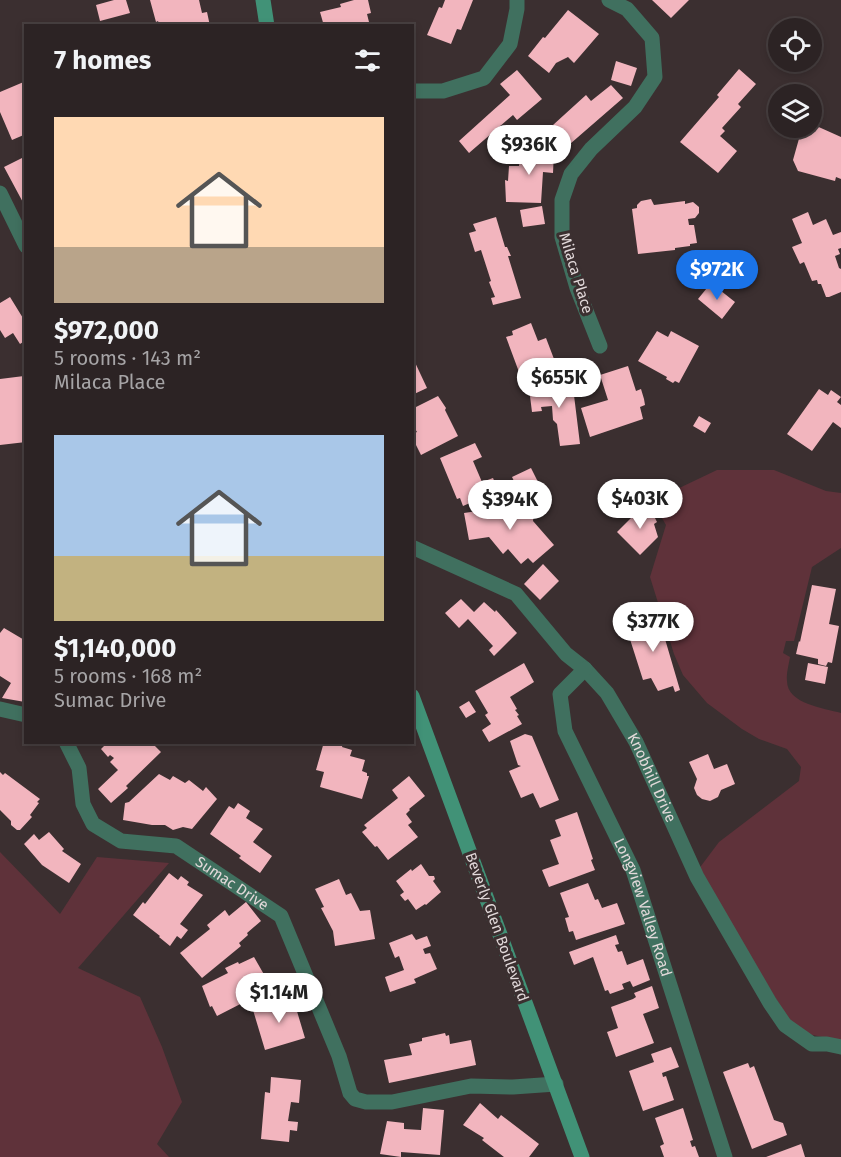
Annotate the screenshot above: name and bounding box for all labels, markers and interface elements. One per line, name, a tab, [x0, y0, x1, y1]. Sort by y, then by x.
map controls	[768, 18, 822, 138]
button: locate	[768, 18, 822, 72]
icon: filters	[351, 44, 384, 77]
text: 7 homes	[54, 45, 151, 76]
button: layers	[768, 84, 822, 138]
pin: $936K	[487, 125, 571, 176]
text: $936K	[501, 132, 557, 156]
icon: home	[165, 156, 273, 264]
street label: Milaca Place	[555, 230, 597, 316]
pin: $972K	[675, 250, 759, 301]
text: $972K	[690, 257, 744, 281]
text: $972,000	[54, 315, 159, 346]
text: 5 rooms · 143 m²	[54, 346, 201, 370]
pin: $655K	[517, 358, 601, 409]
text: $655K	[531, 365, 587, 389]
text: Milaca Place	[54, 370, 166, 394]
icon: home	[165, 474, 273, 582]
pin: $403K	[598, 479, 682, 530]
pin: $394K	[468, 480, 552, 531]
text: $403K	[612, 486, 668, 510]
text: $394K	[482, 487, 538, 511]
pin: $377K	[611, 602, 695, 653]
text: $377K	[627, 609, 679, 633]
text: $1,140,000	[54, 633, 177, 664]
text: 5 rooms · 168 m²	[54, 664, 202, 688]
text: Sumac Drive	[54, 688, 166, 712]
street label: Knobhill Drive	[624, 730, 680, 825]
street label: Longview Valley Road	[610, 835, 676, 979]
street label: Beverly Glen Boulevard	[462, 850, 532, 1004]
street label: Sumac Drive	[192, 852, 272, 914]
pin: $1.14M	[230, 973, 328, 1024]
text: $1.14M	[250, 980, 308, 1004]

